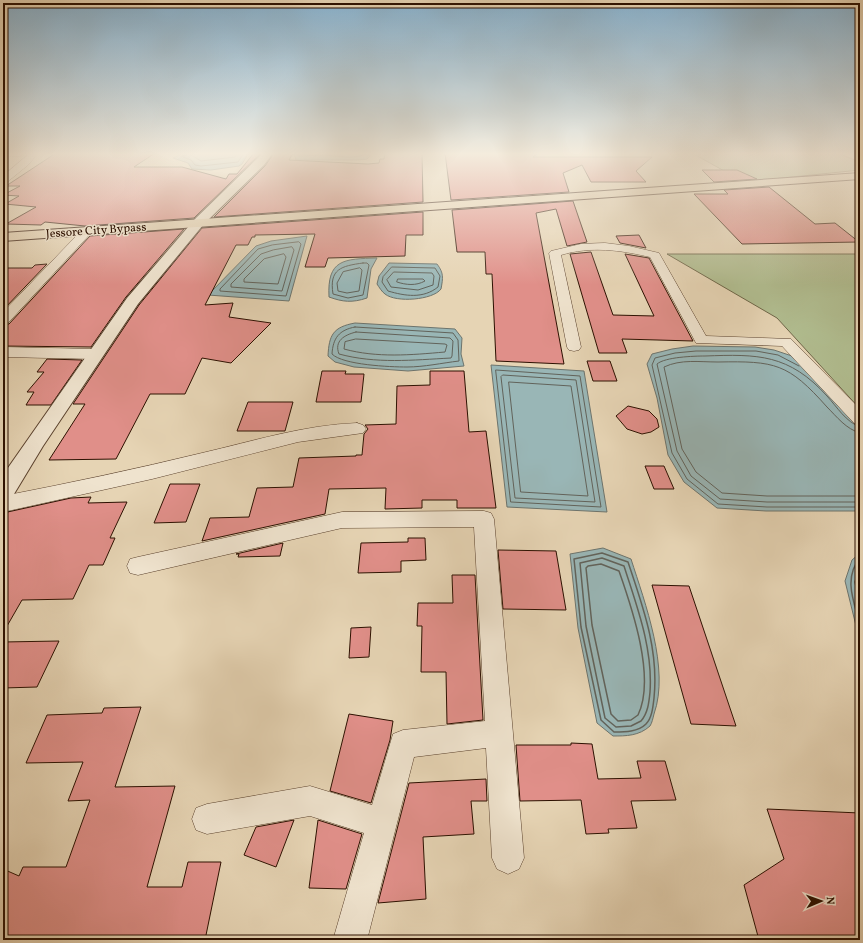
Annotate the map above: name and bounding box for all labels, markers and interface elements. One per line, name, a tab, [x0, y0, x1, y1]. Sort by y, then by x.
street label: Jessore City Bypass	[45, 220, 147, 242]
north arrow	[801, 881, 841, 921]
text: N	[822, 896, 837, 905]

